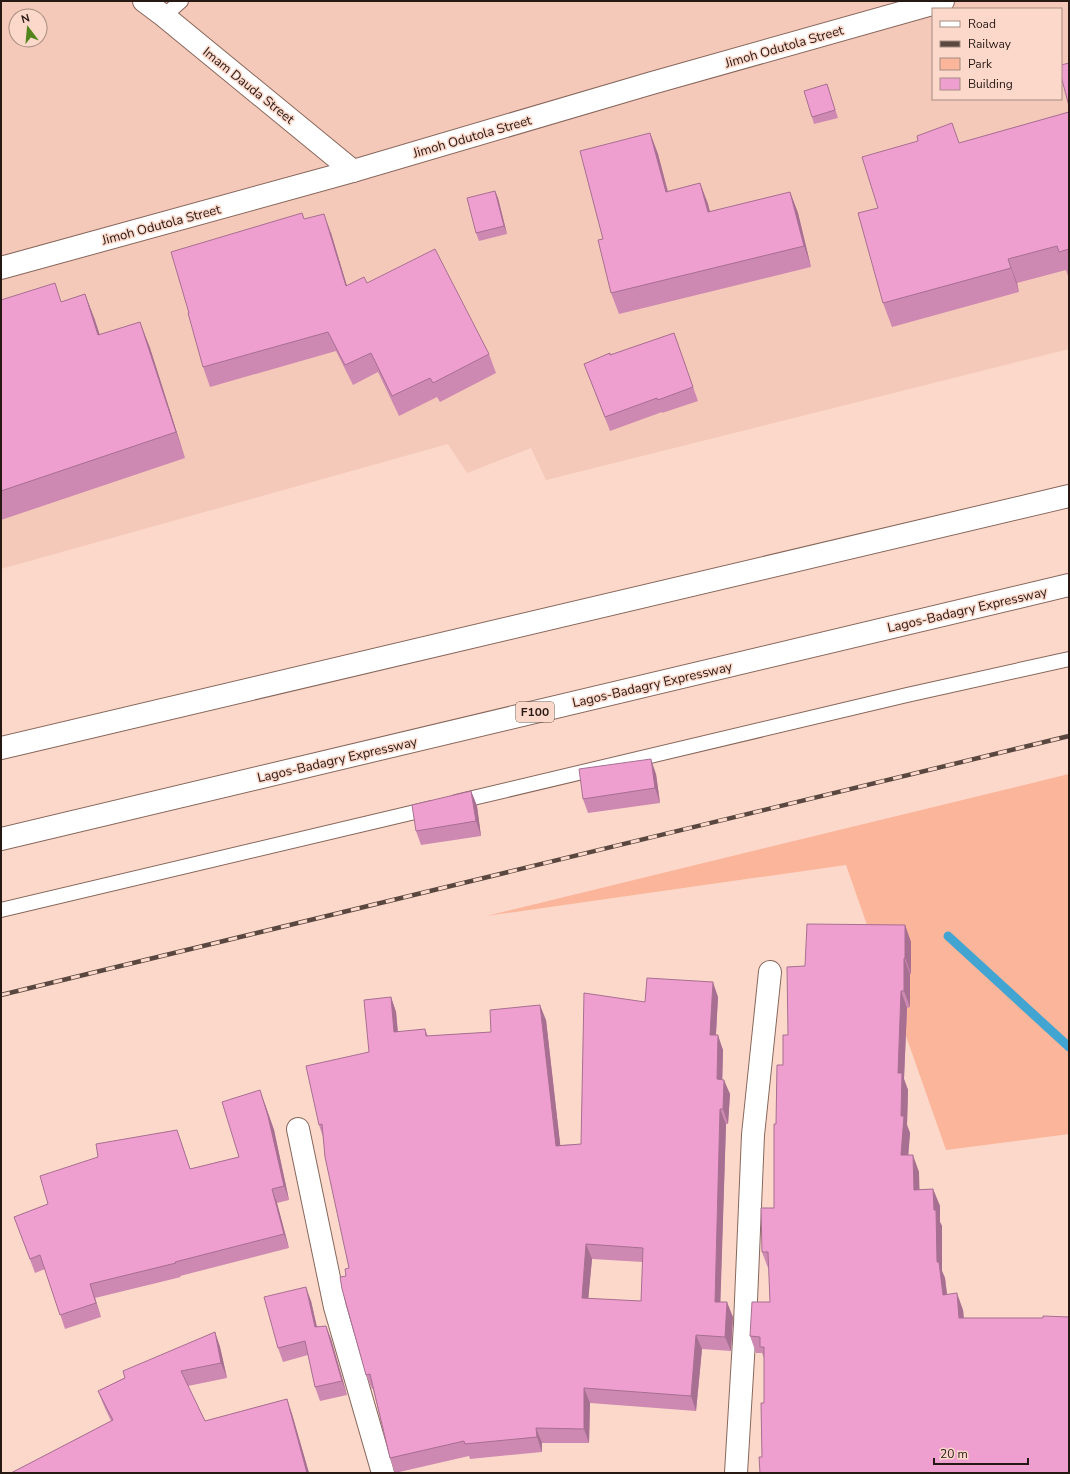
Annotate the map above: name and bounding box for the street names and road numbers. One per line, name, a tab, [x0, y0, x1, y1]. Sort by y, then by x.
street label: Jimoh Odutola Street	[722, 21, 846, 73]
street label: Imam Dauda Street	[199, 43, 298, 129]
street label: Jimoh Odutola Street	[410, 111, 534, 163]
street label: Jimoh Odutola Street	[99, 200, 223, 250]
street label: Lagos-Badagry Expressway	[886, 583, 1049, 637]
street label: Lagos-Badagry Expressway	[571, 658, 734, 712]
road number: F100	[516, 702, 554, 722]
street label: Lagos-Badagry Expressway	[256, 733, 419, 787]

